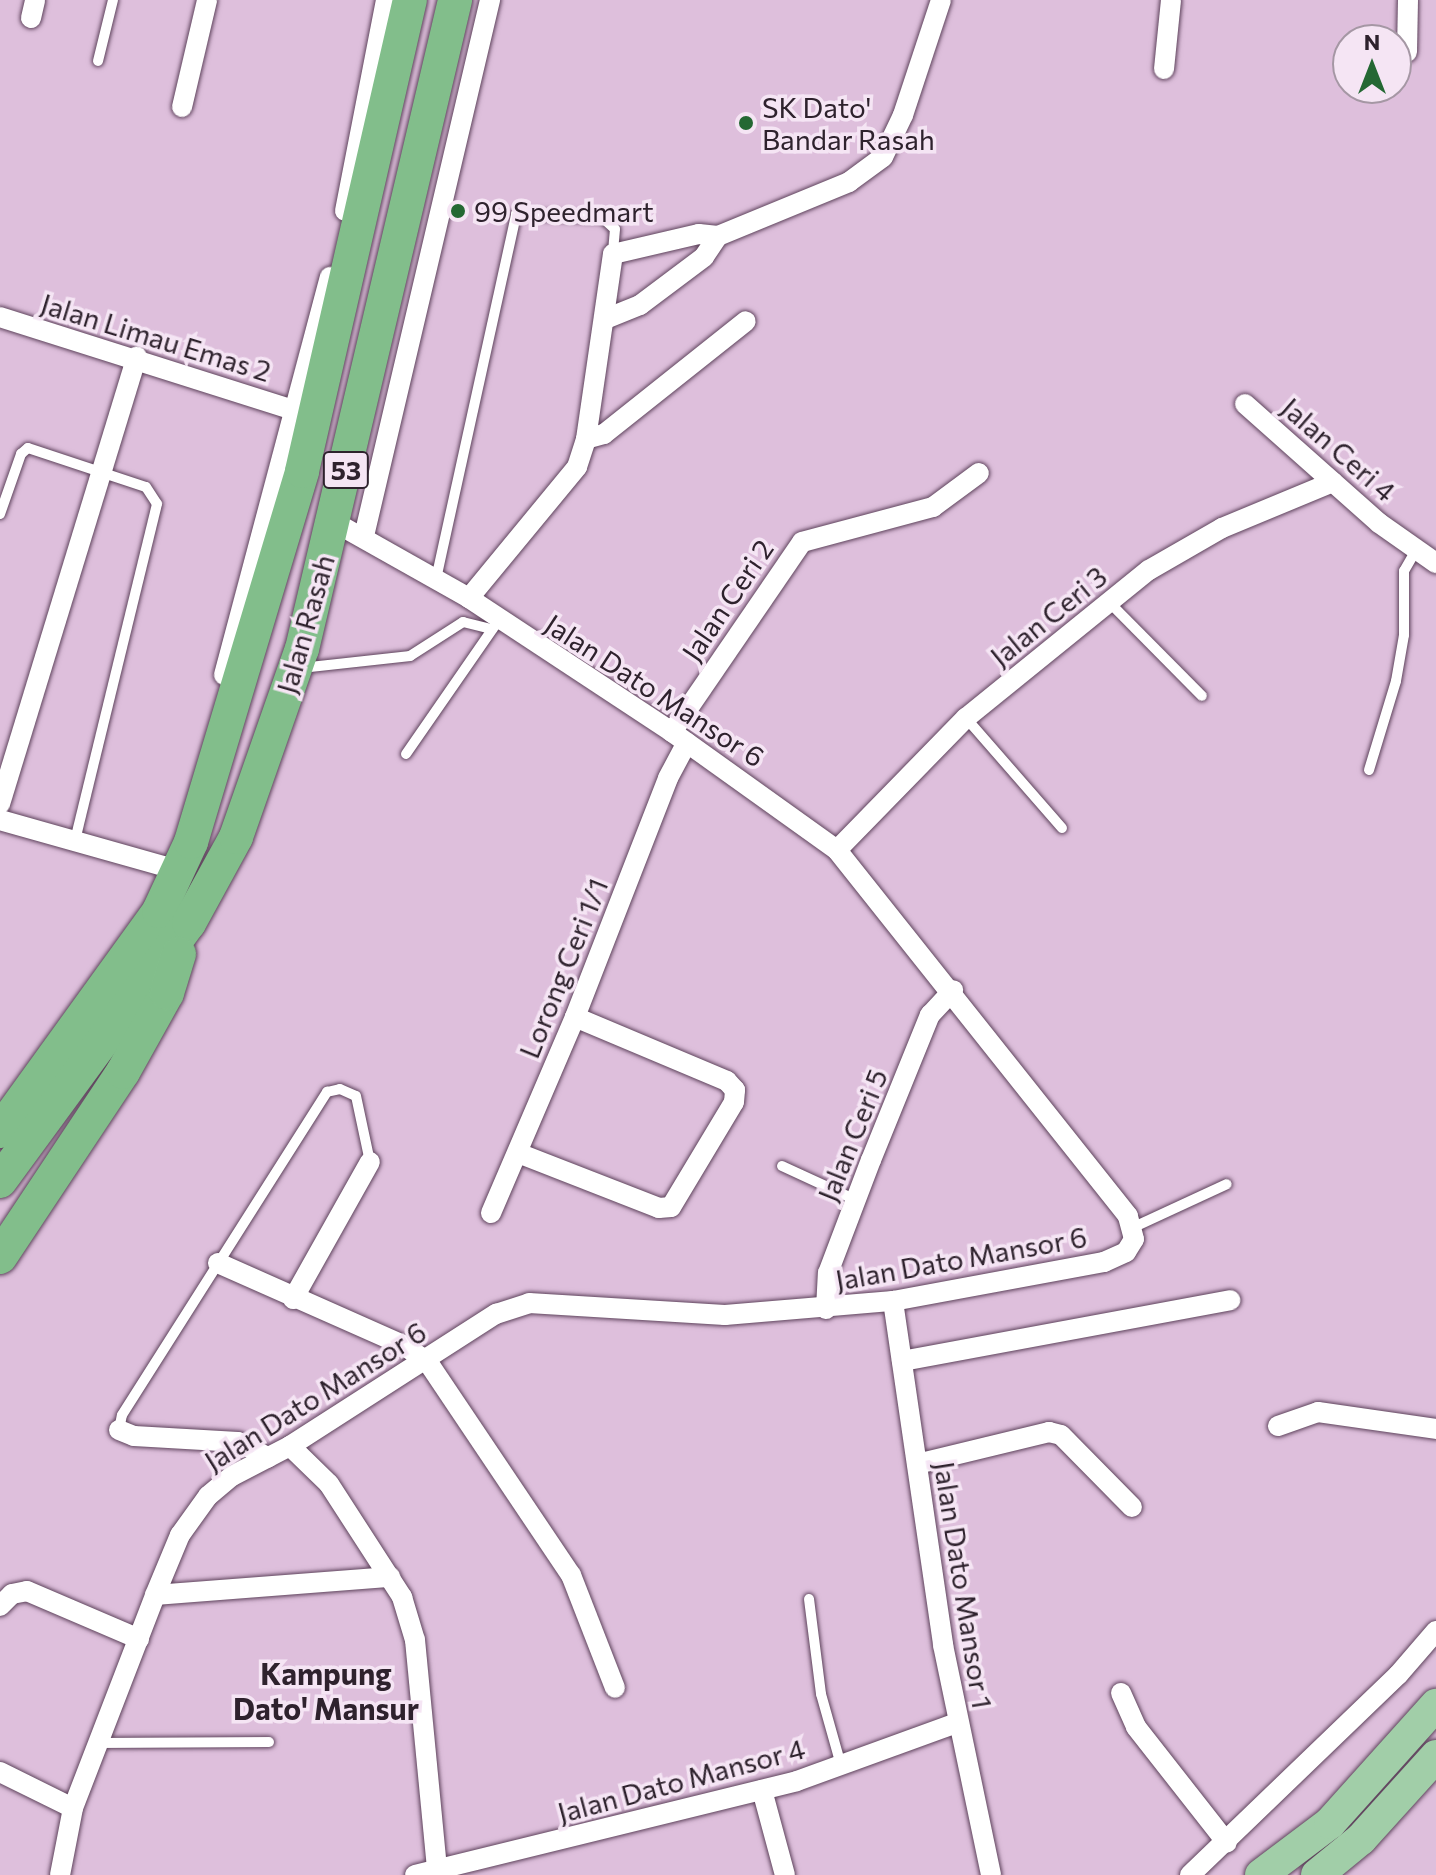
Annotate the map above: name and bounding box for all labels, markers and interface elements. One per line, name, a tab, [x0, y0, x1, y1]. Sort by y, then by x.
north arrow	[1332, 24, 1412, 104]
text: N	[1364, 28, 1380, 55]
place label: SK Dato' Bandar Rasah	[762, 90, 935, 156]
marker: SK Dato' Bandar Rasah	[737, 114, 755, 132]
place label: 99 Speedmart	[474, 194, 654, 228]
marker: 99 Speedmart	[449, 202, 467, 220]
street label: Jalan Limau Emas 2	[37, 286, 275, 388]
street label: Jalan Ceri 4	[1275, 390, 1403, 508]
road number: 53	[322, 448, 370, 492]
street label: Jalan Ceri 2	[674, 533, 780, 667]
street label: Jalan Rasah	[269, 551, 341, 697]
street label: Jalan Ceri 3	[983, 559, 1113, 673]
street label: Jalan Dato Mansor 6	[539, 607, 771, 773]
street label: Lorong Ceri 1/1	[512, 873, 614, 1063]
street label: Jalan Ceri 5	[810, 1064, 894, 1206]
street label: Jalan Dato Mansor 6	[833, 1219, 1089, 1297]
street label: Jalan Dato Mansor 6	[198, 1314, 432, 1478]
street label: Jalan Dato Mansor 1	[928, 1459, 1000, 1711]
district label: Kampung Dato' Mansur	[233, 1655, 419, 1726]
street label: Jalan Dato Mansor 4	[554, 1731, 808, 1829]

